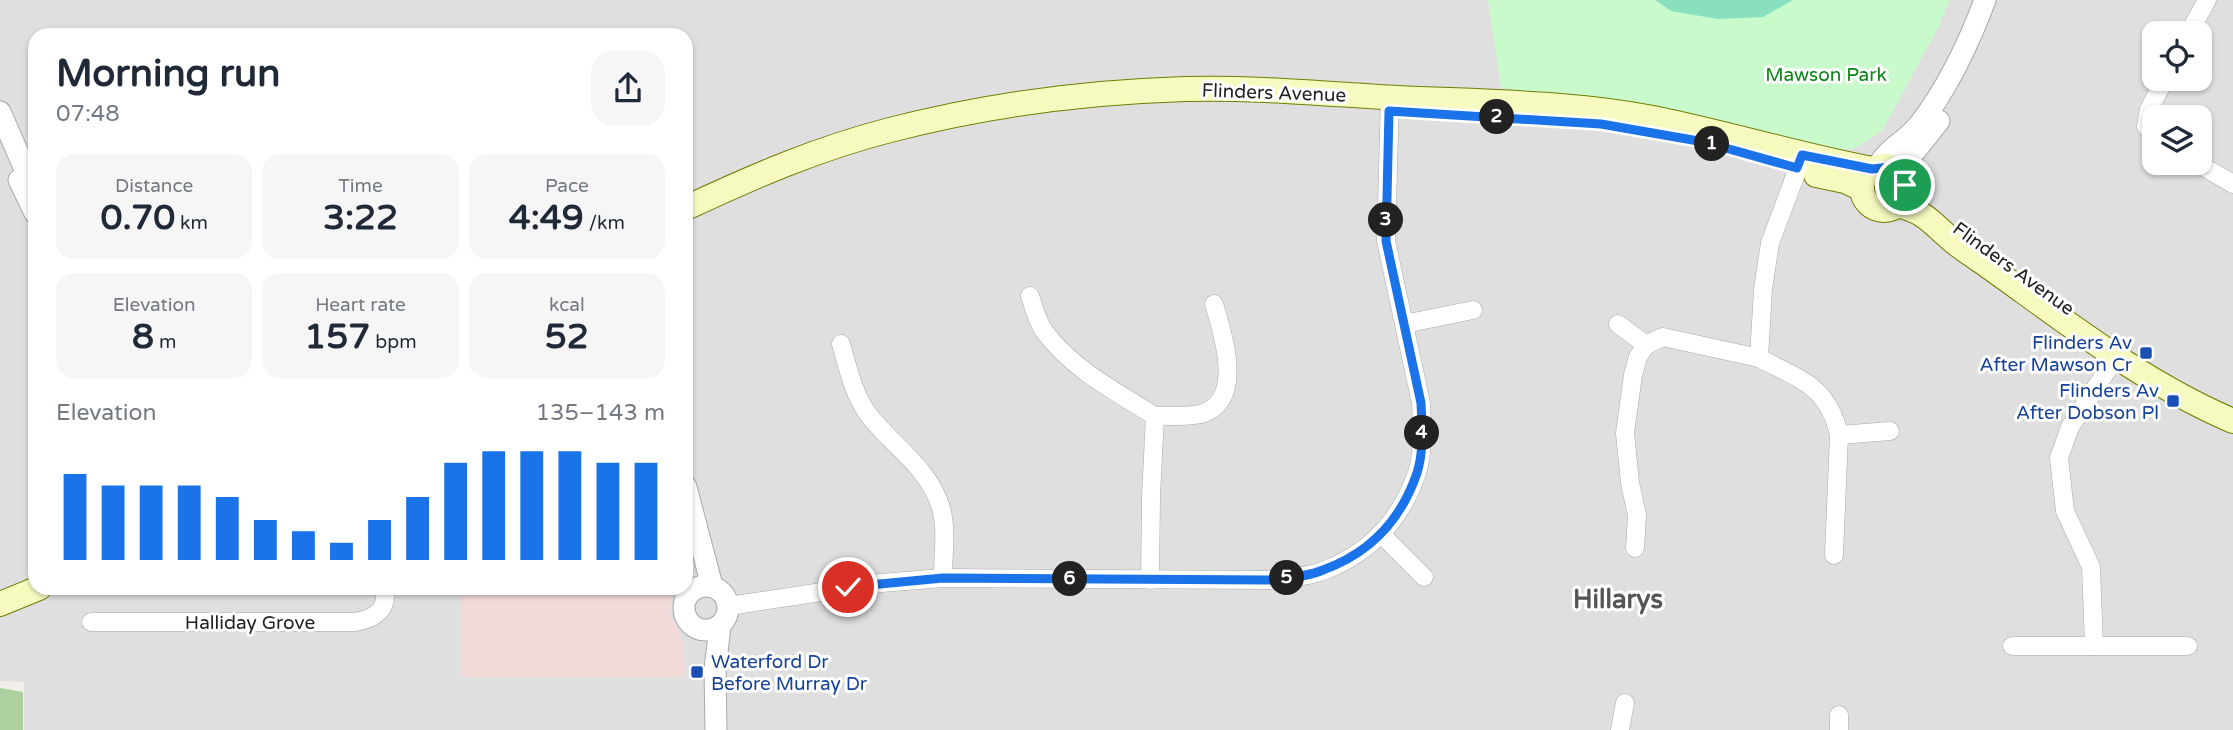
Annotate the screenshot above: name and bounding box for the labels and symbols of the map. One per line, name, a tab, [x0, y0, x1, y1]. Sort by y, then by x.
park label: Mawson Park	[1765, 64, 1887, 86]
street label: Flinders Avenue	[1201, 79, 1347, 107]
pin: 2	[1480, 100, 1514, 134]
pin: 1	[1694, 127, 1730, 162]
pin	[1875, 155, 1935, 215]
pin: 3	[1368, 202, 1404, 238]
street label: Flinders Avenue	[1948, 217, 2078, 320]
place label: Flinders Av After Mawson Cr	[1980, 332, 2133, 376]
marker: Flinders Av After Mawson Cr	[2138, 345, 2154, 361]
place label: Flinders Av After Dobson Pl	[2016, 380, 2159, 424]
marker: Flinders Av After Dobson Pl	[2165, 393, 2181, 409]
pin: 4	[1404, 416, 1440, 450]
pin	[818, 557, 878, 617]
pin: 5	[1270, 560, 1304, 596]
pin: 6	[1052, 562, 1088, 596]
district label: Hillarys	[1573, 584, 1663, 615]
street label: Halliday Grove	[185, 612, 315, 634]
place label: Waterford Dr Before Murray Dr	[711, 651, 868, 695]
marker: Waterford Dr Before Murray Dr	[689, 664, 705, 680]

